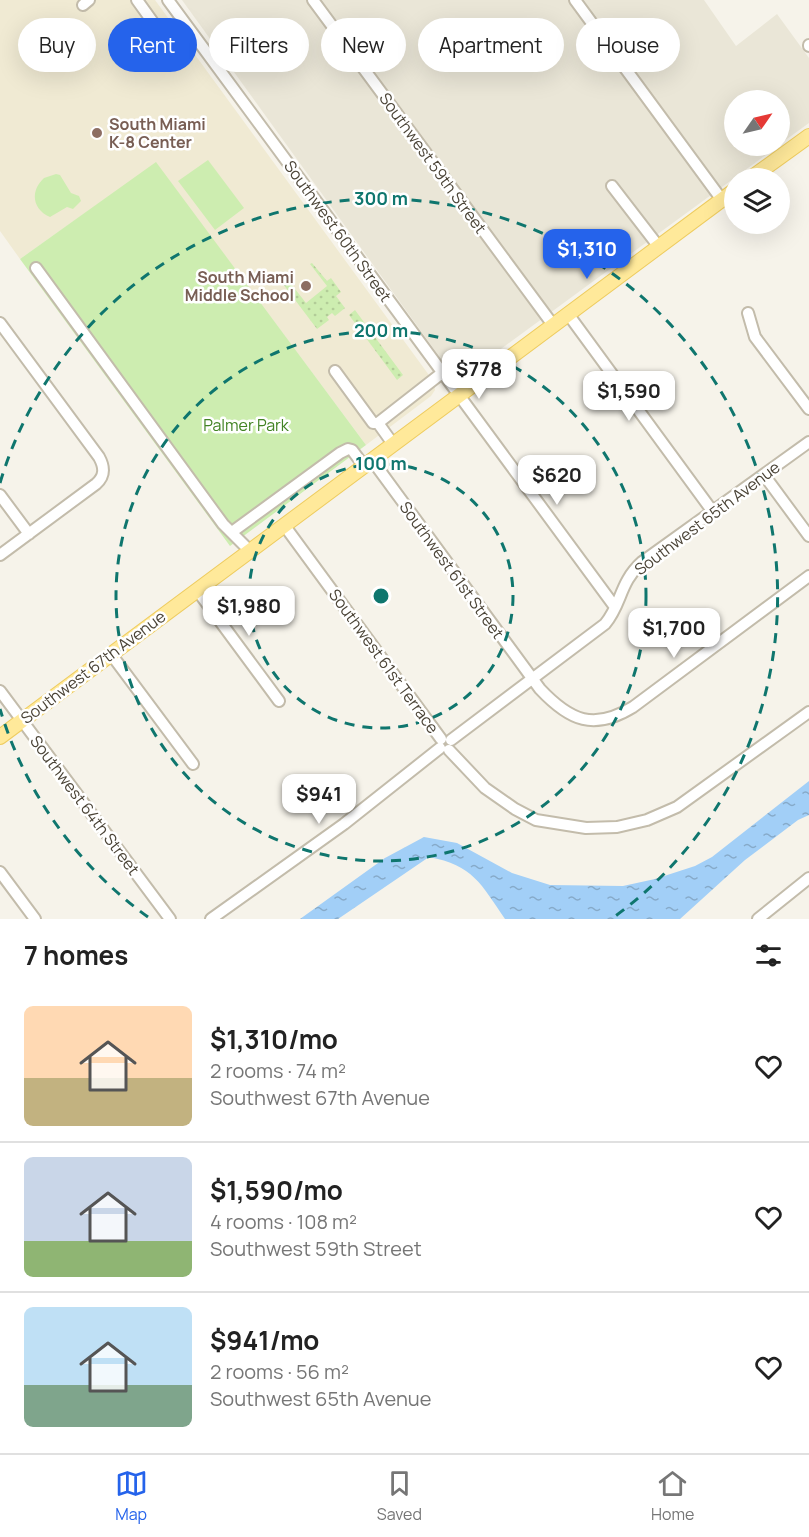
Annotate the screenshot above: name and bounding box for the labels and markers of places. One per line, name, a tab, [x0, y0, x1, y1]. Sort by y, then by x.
place label: South Miami K-8 Center	[109, 113, 206, 153]
marker: South Miami K-8 Center	[90, 126, 104, 140]
pin: $1,310	[538, 229, 636, 280]
place label: South Miami Middle School	[185, 266, 294, 306]
marker: South Miami Middle School	[299, 279, 313, 293]
pin: $778	[443, 349, 515, 400]
pin: $1,590	[580, 371, 678, 422]
pin: $620	[521, 455, 593, 506]
pin: $1,980	[200, 586, 298, 637]
centre of rings	[371, 586, 391, 606]
pin: $1,700	[625, 608, 723, 659]
pin: $941	[283, 774, 355, 825]

